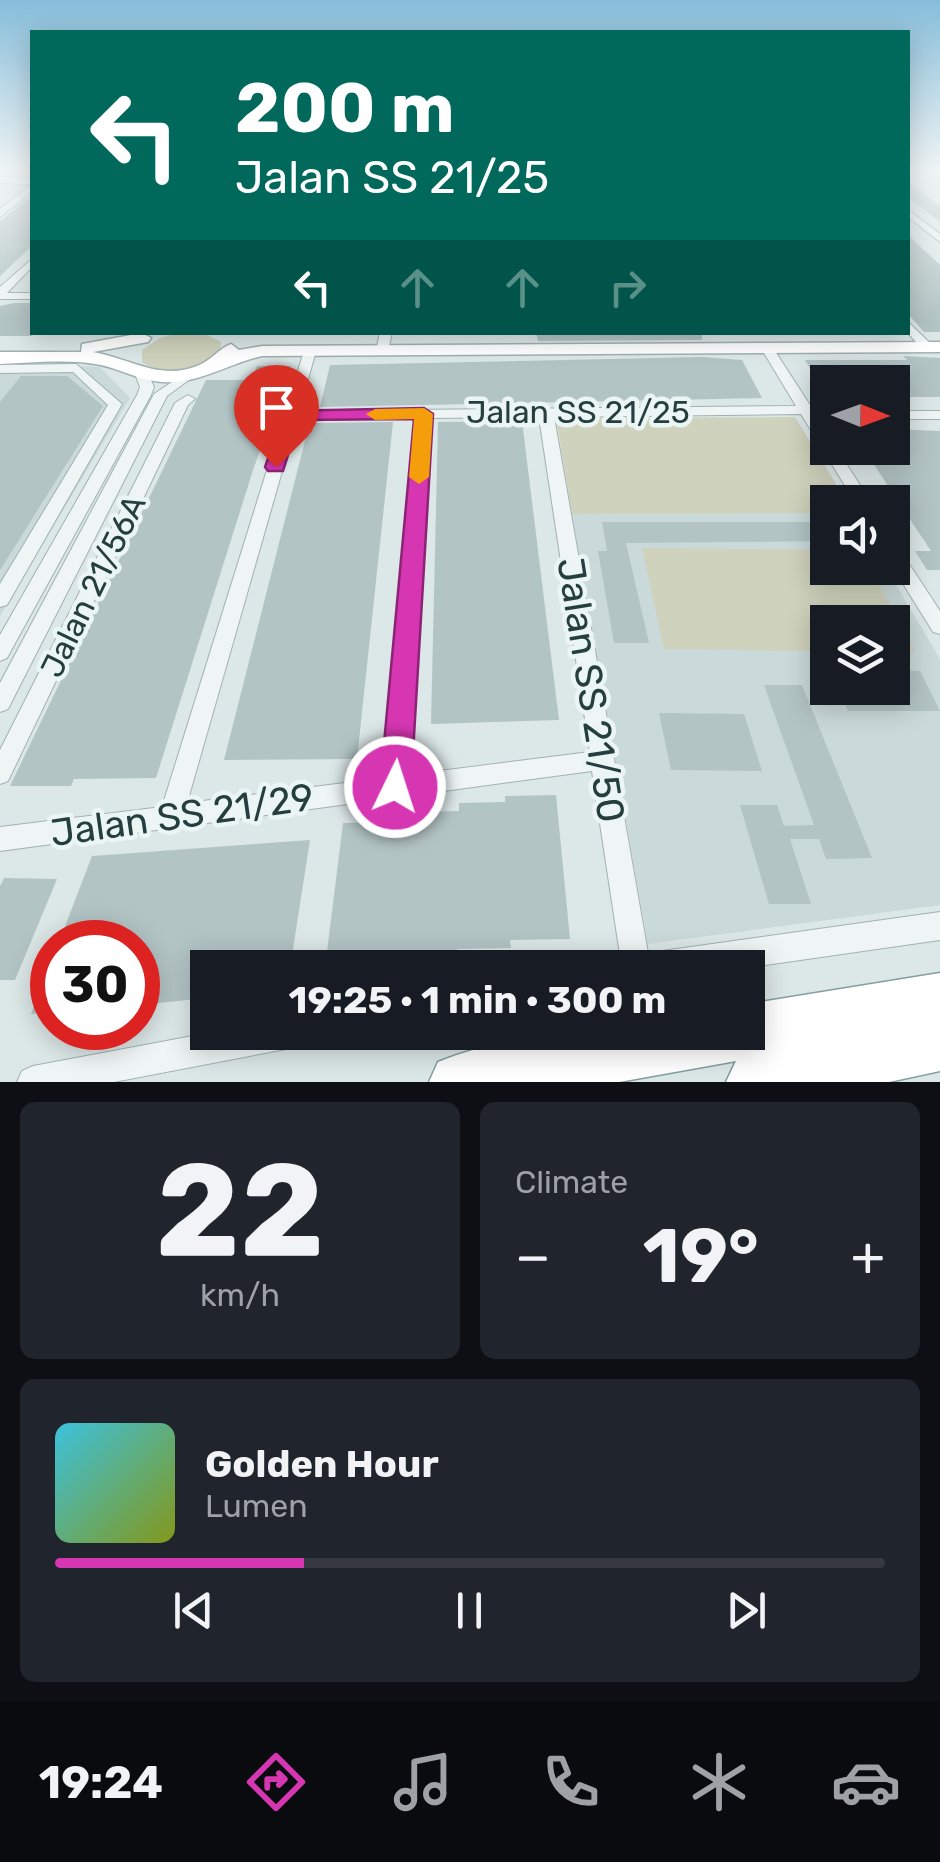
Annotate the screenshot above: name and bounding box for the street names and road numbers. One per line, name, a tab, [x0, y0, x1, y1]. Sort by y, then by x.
street label: Jalan SS 21/25	[466, 393, 690, 431]
street label: Jalan 21/56A	[33, 489, 153, 683]
street label: Jalan SS 21/50	[547, 554, 635, 826]
street label: Jalan SS 21/29	[47, 774, 317, 856]

